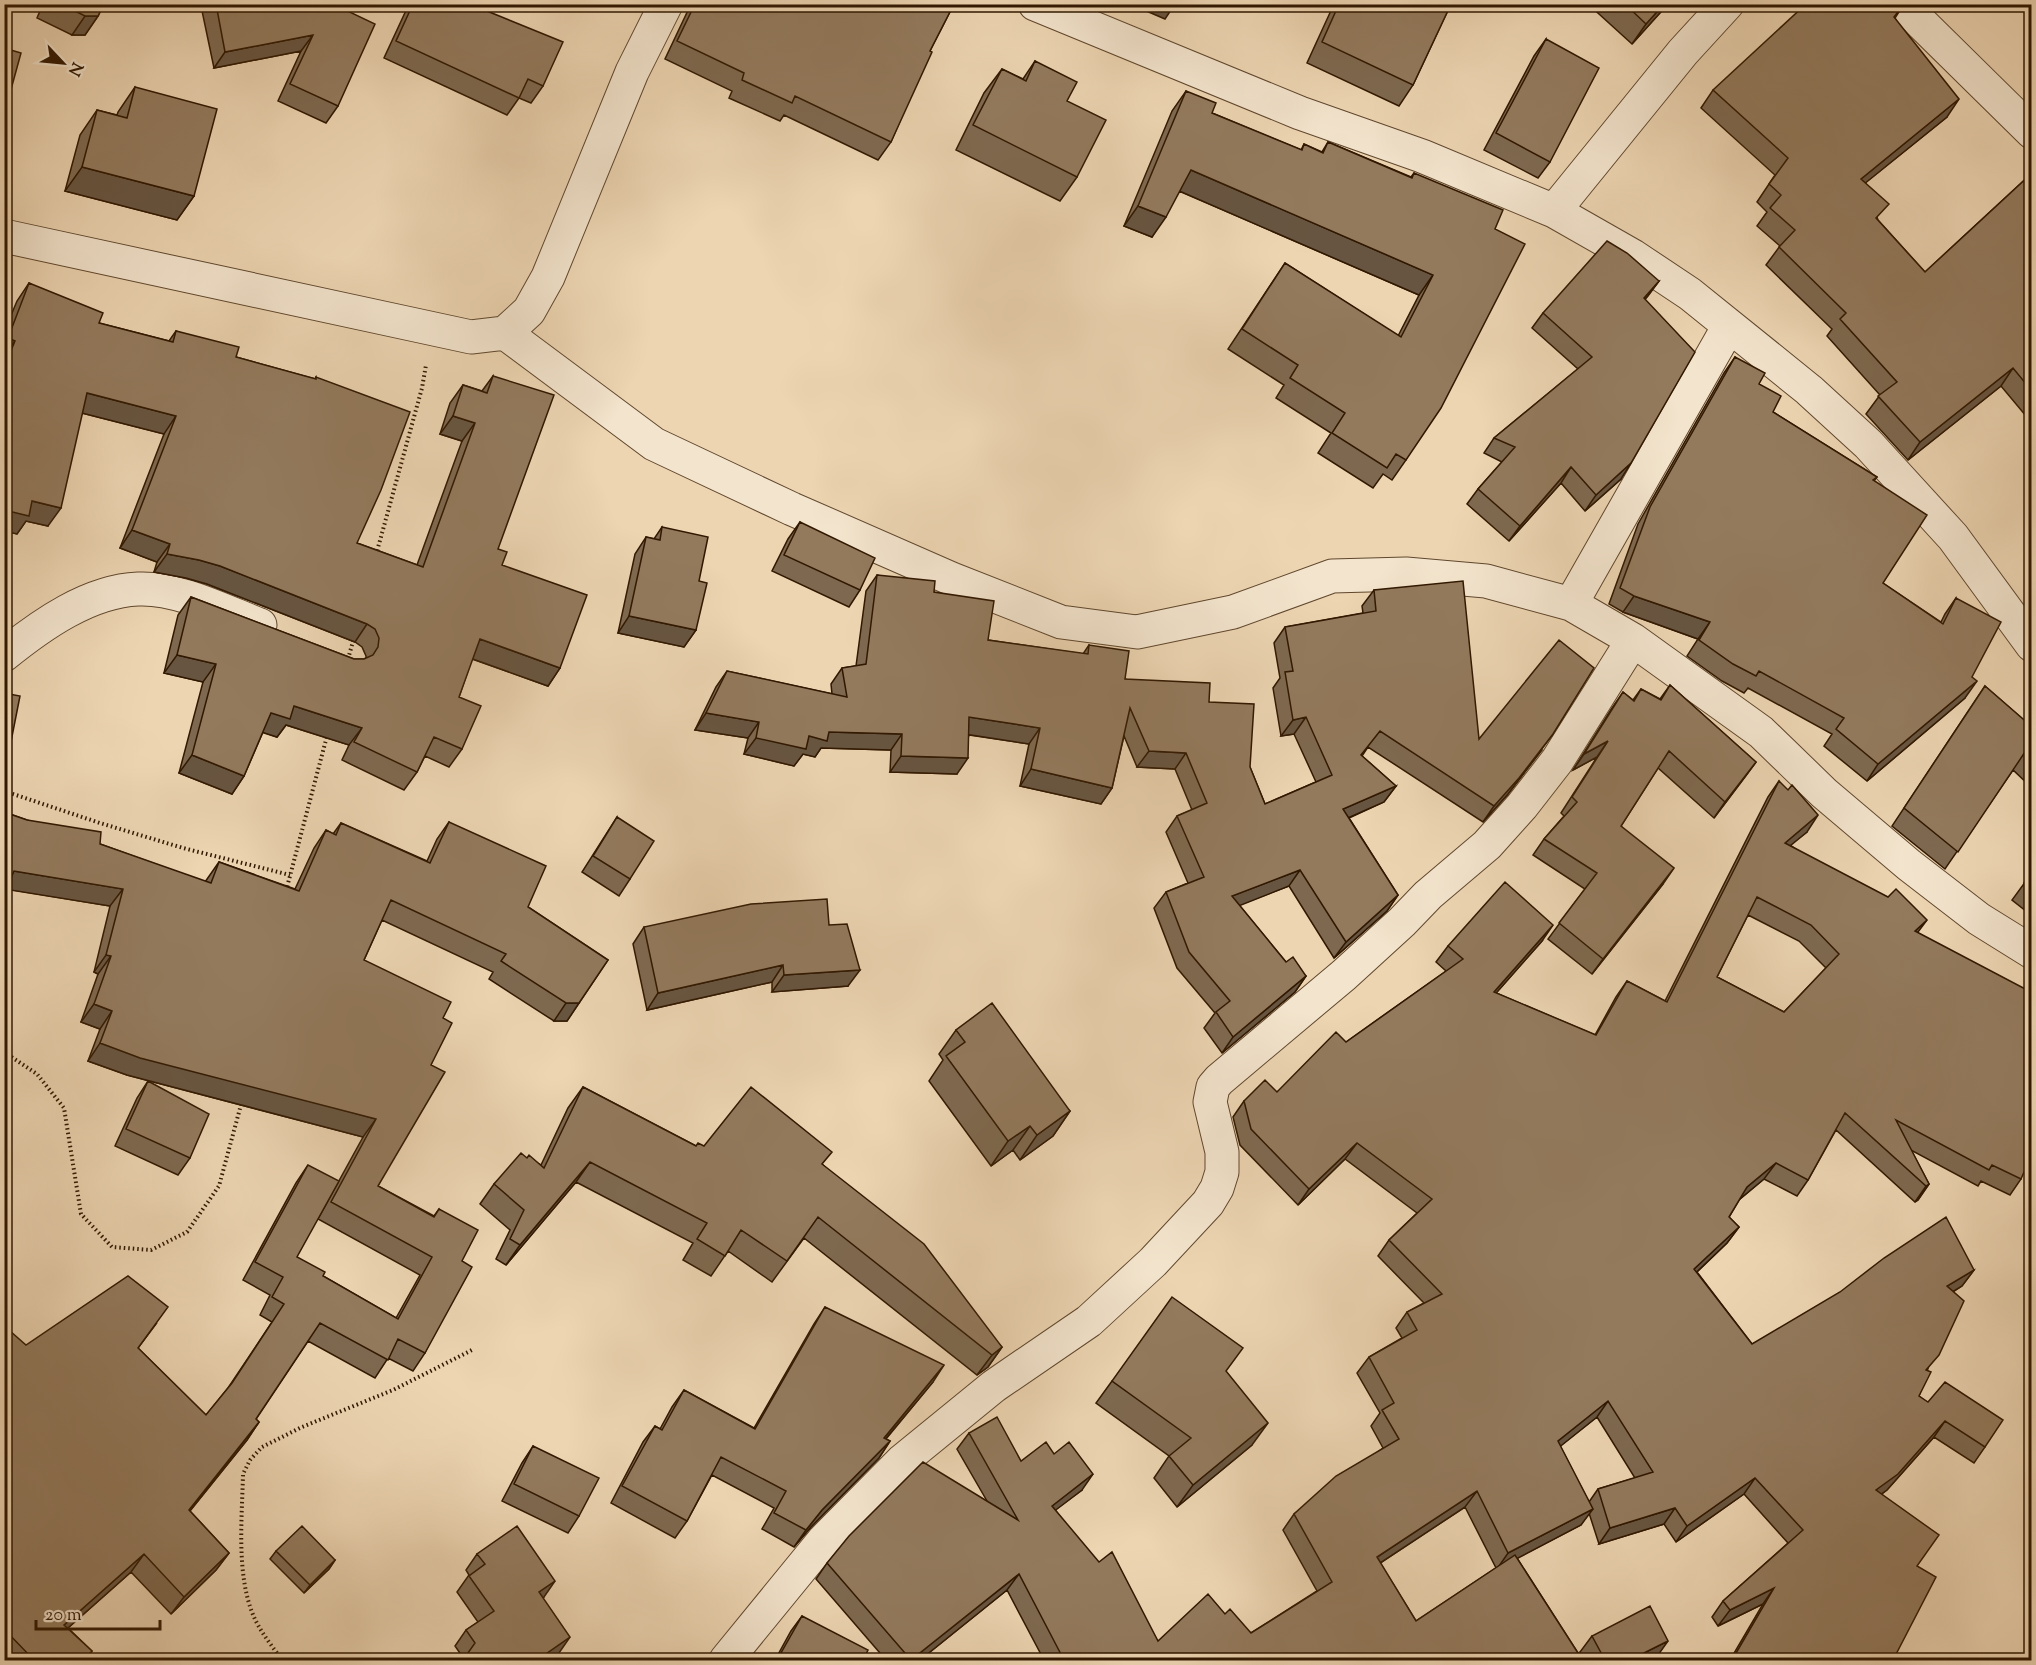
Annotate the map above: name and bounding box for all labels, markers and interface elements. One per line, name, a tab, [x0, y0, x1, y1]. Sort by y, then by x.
north arrow	[33, 33, 93, 93]
text: N	[61, 58, 87, 79]
scale bar	[36, 1593, 160, 1631]
text: 20 m	[45, 1603, 82, 1629]

